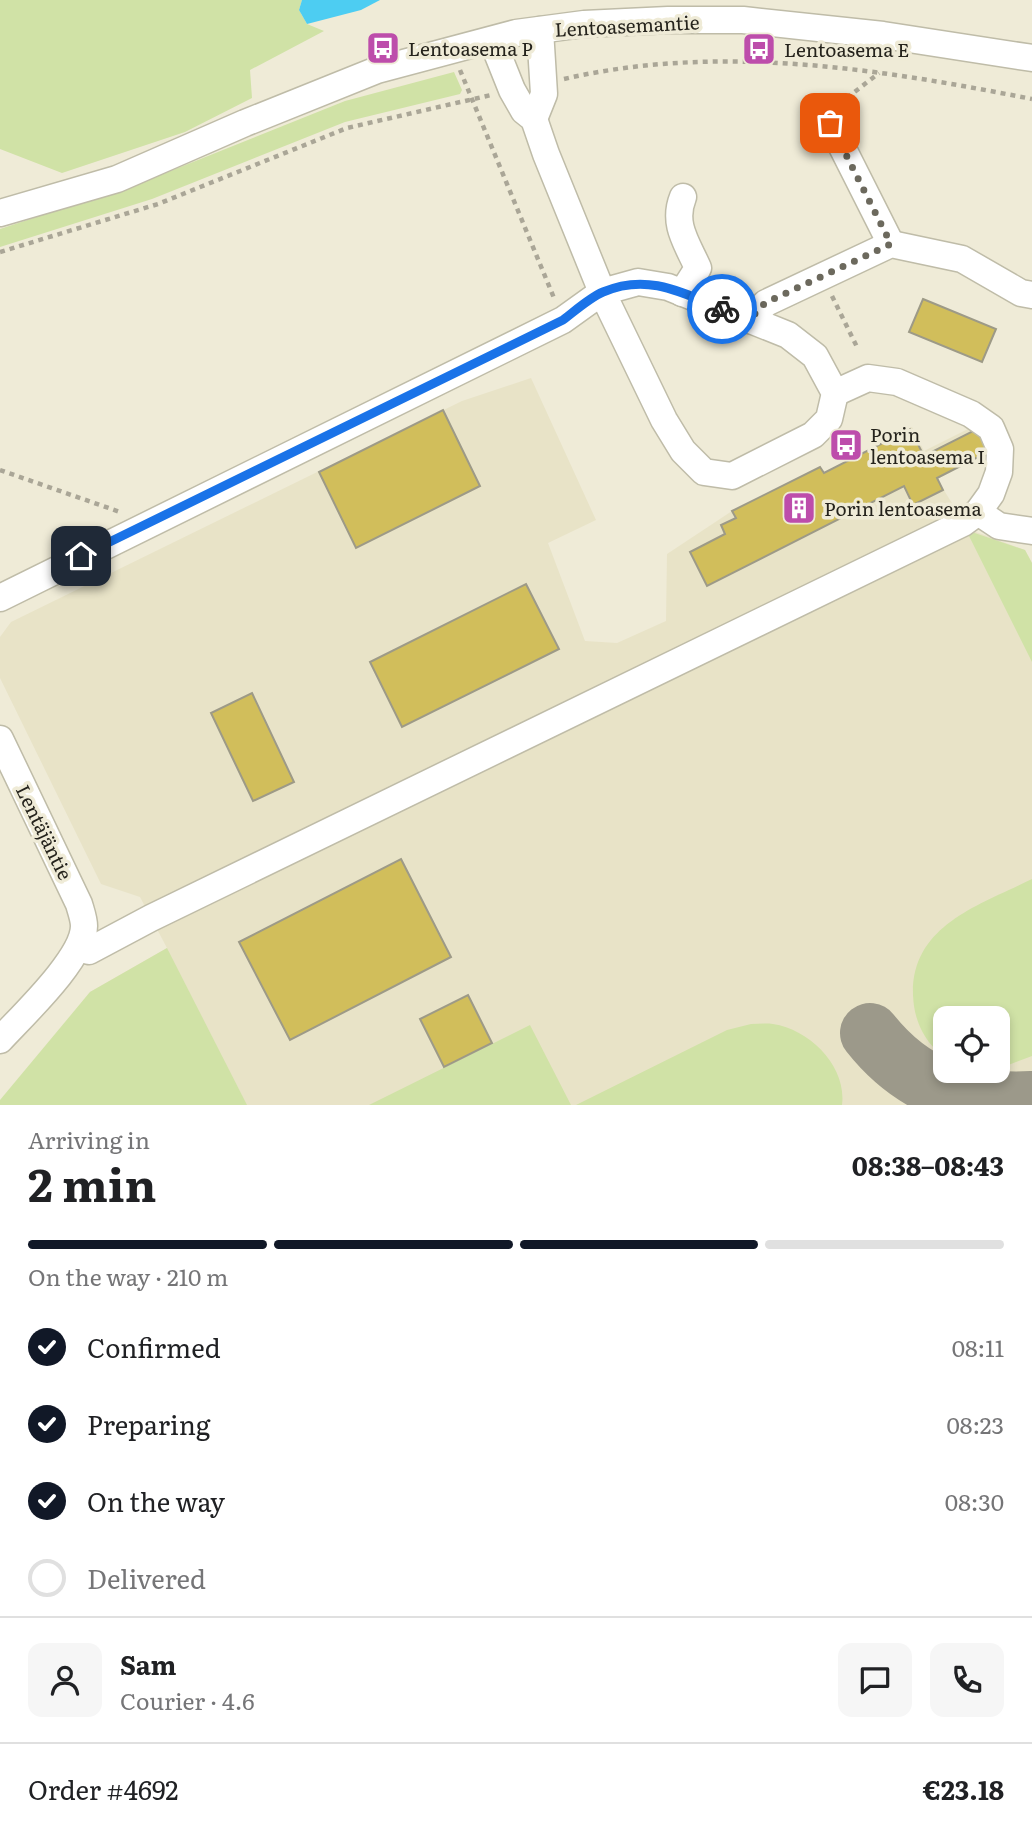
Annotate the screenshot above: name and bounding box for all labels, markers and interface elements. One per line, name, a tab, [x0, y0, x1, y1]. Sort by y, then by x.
street label: Lentoasemantie	[554, 7, 700, 43]
bus stop icon: Lentoasema P	[364, 29, 402, 67]
bus stop icon: Lentoasema E	[740, 30, 778, 68]
place label: Lentoasema P	[408, 34, 533, 62]
place label: Lentoasema E	[784, 35, 909, 63]
pin	[800, 93, 860, 153]
icon: bag	[811, 104, 849, 142]
courier	[687, 274, 757, 344]
icon: bike	[703, 290, 741, 328]
place label: Porin lentoasema I	[870, 420, 985, 470]
bus stop icon: Porin lentoasema I	[827, 426, 865, 464]
building icon: Porin lentoasema	[780, 489, 818, 527]
place label: Porin lentoasema	[824, 494, 982, 522]
pin	[51, 526, 111, 586]
icon: home	[62, 537, 100, 575]
street label: Lentäjäntie	[10, 780, 80, 884]
map controls	[933, 1006, 1010, 1083]
button: locate	[933, 1006, 1010, 1083]
text: Arriving in	[28, 1122, 150, 1156]
text: 08:38–08:43	[852, 1145, 1004, 1184]
text: 2 min	[28, 1148, 157, 1216]
text: On the way · 210 m	[28, 1259, 228, 1293]
text: Confirmed	[87, 1327, 221, 1366]
icon: check	[28, 1328, 66, 1366]
text: 08:11	[952, 1330, 1004, 1364]
text: Preparing	[87, 1404, 210, 1443]
icon: check	[28, 1405, 66, 1443]
text: 08:23	[946, 1407, 1004, 1441]
text: On the way	[87, 1481, 225, 1520]
icon: check	[28, 1482, 66, 1520]
text: 08:30	[945, 1484, 1004, 1518]
text: Delivered	[87, 1558, 206, 1597]
button: person	[28, 1643, 102, 1717]
button: chat	[838, 1643, 912, 1717]
button: phone	[930, 1643, 1004, 1717]
text: Sam	[120, 1644, 176, 1683]
text: Courier · 4.6	[120, 1683, 255, 1717]
text: Order #4692	[28, 1769, 178, 1808]
text: €23.18	[923, 1769, 1004, 1808]

